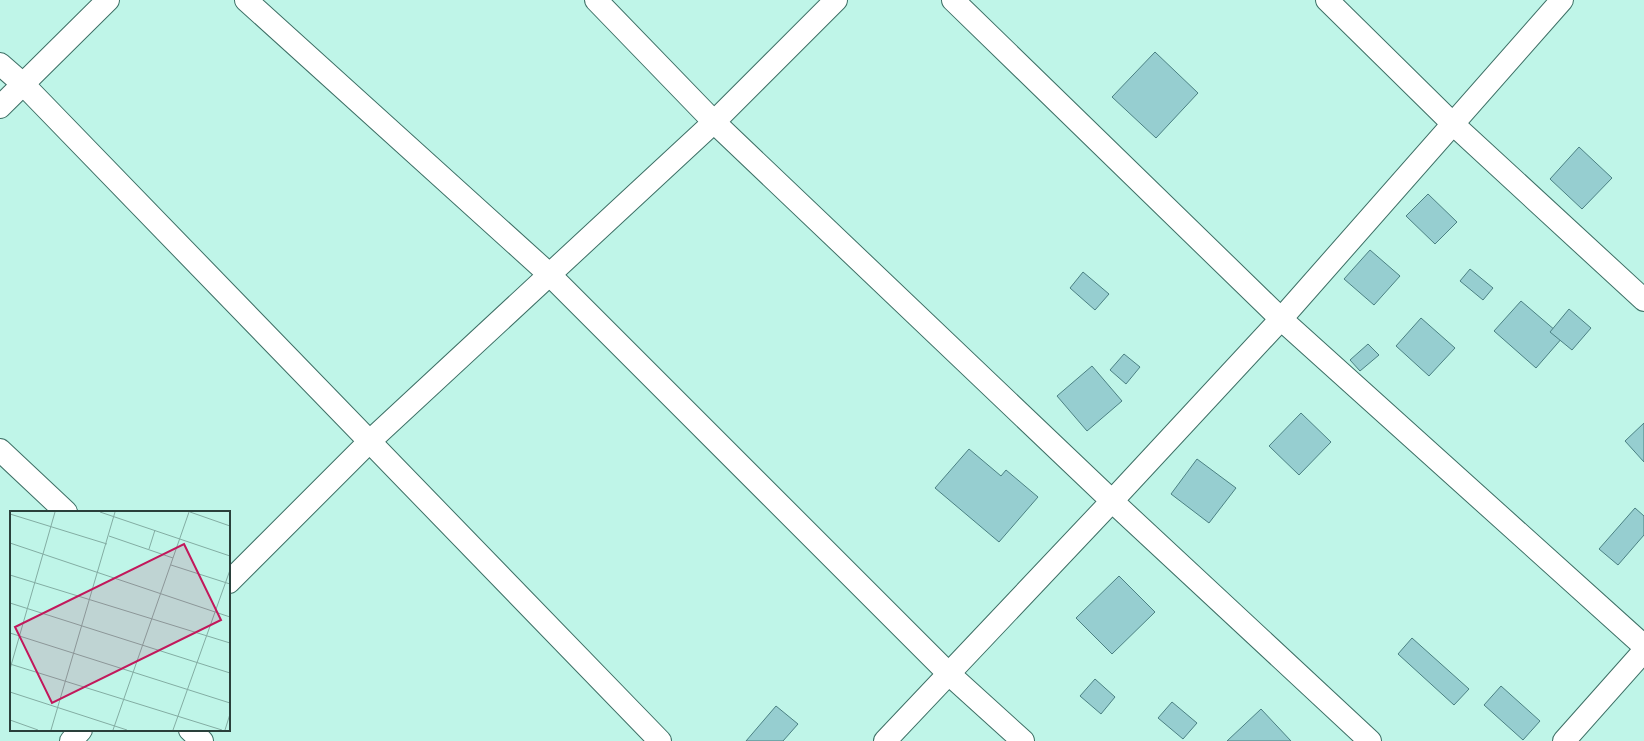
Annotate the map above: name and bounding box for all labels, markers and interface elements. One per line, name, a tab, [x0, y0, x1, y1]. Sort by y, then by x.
inset map	[10, 511, 230, 731]

